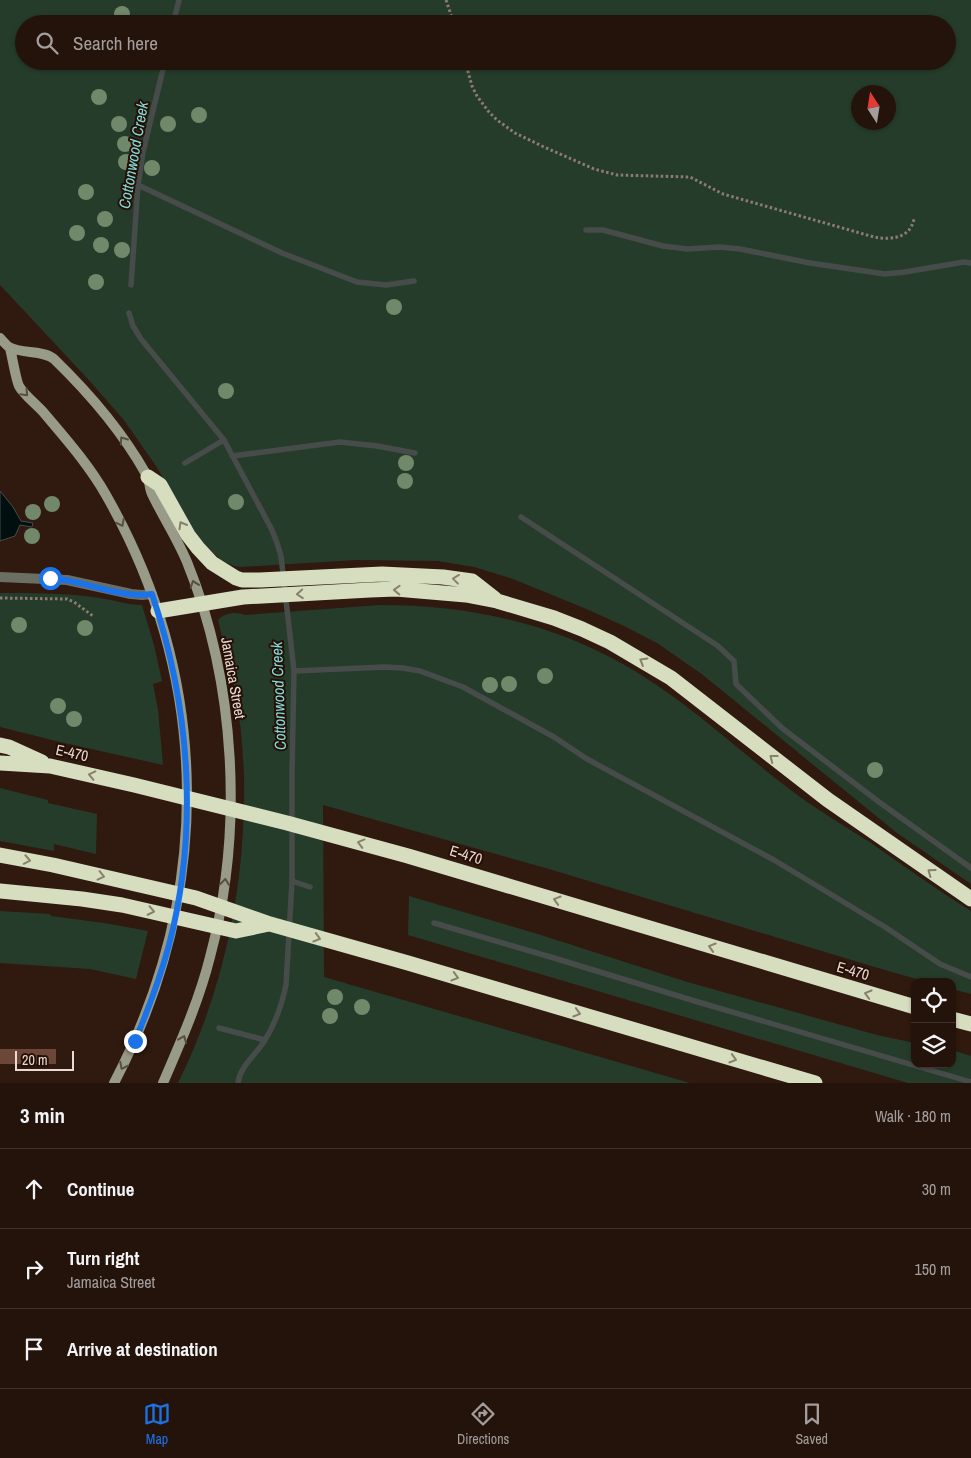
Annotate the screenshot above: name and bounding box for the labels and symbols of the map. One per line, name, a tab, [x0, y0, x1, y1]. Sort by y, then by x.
north arrow	[851, 85, 896, 130]
water label: Cottonwood Creek	[113, 99, 153, 210]
one-way arrow	[19, 387, 28, 396]
one-way arrow	[120, 436, 129, 445]
one-way arrow	[115, 518, 126, 527]
one-way arrow	[178, 521, 188, 530]
route start	[39, 567, 62, 590]
one-way arrow	[452, 574, 460, 584]
one-way arrow	[190, 580, 200, 589]
one-way arrow	[393, 584, 401, 595]
one-way arrow	[296, 588, 304, 599]
street label: Jamaica Street	[216, 635, 251, 721]
water label: Cottonwood Creek	[265, 641, 291, 751]
one-way arrow	[640, 657, 649, 667]
street label: E-470	[54, 739, 90, 766]
one-way arrow	[770, 755, 779, 763]
one-way arrow	[88, 770, 96, 781]
one-way arrow	[356, 838, 365, 849]
street label: E-470	[447, 840, 485, 869]
one-way arrow	[22, 854, 31, 864]
one-way arrow	[927, 869, 936, 878]
one-way arrow	[96, 870, 105, 881]
one-way arrow	[219, 878, 230, 886]
one-way arrow	[553, 896, 561, 906]
one-way arrow	[146, 905, 155, 916]
one-way arrow	[312, 932, 321, 942]
one-way arrow	[709, 943, 717, 953]
street label: E-470	[834, 956, 872, 985]
one-way arrow	[451, 971, 460, 982]
one-way arrow	[864, 989, 873, 999]
one-way arrow	[572, 1008, 581, 1018]
route end	[124, 1030, 147, 1053]
one-way arrow	[177, 1035, 187, 1043]
scale bar	[15, 1048, 74, 1071]
one-way arrow	[728, 1054, 736, 1064]
one-way arrow	[119, 1061, 129, 1070]

